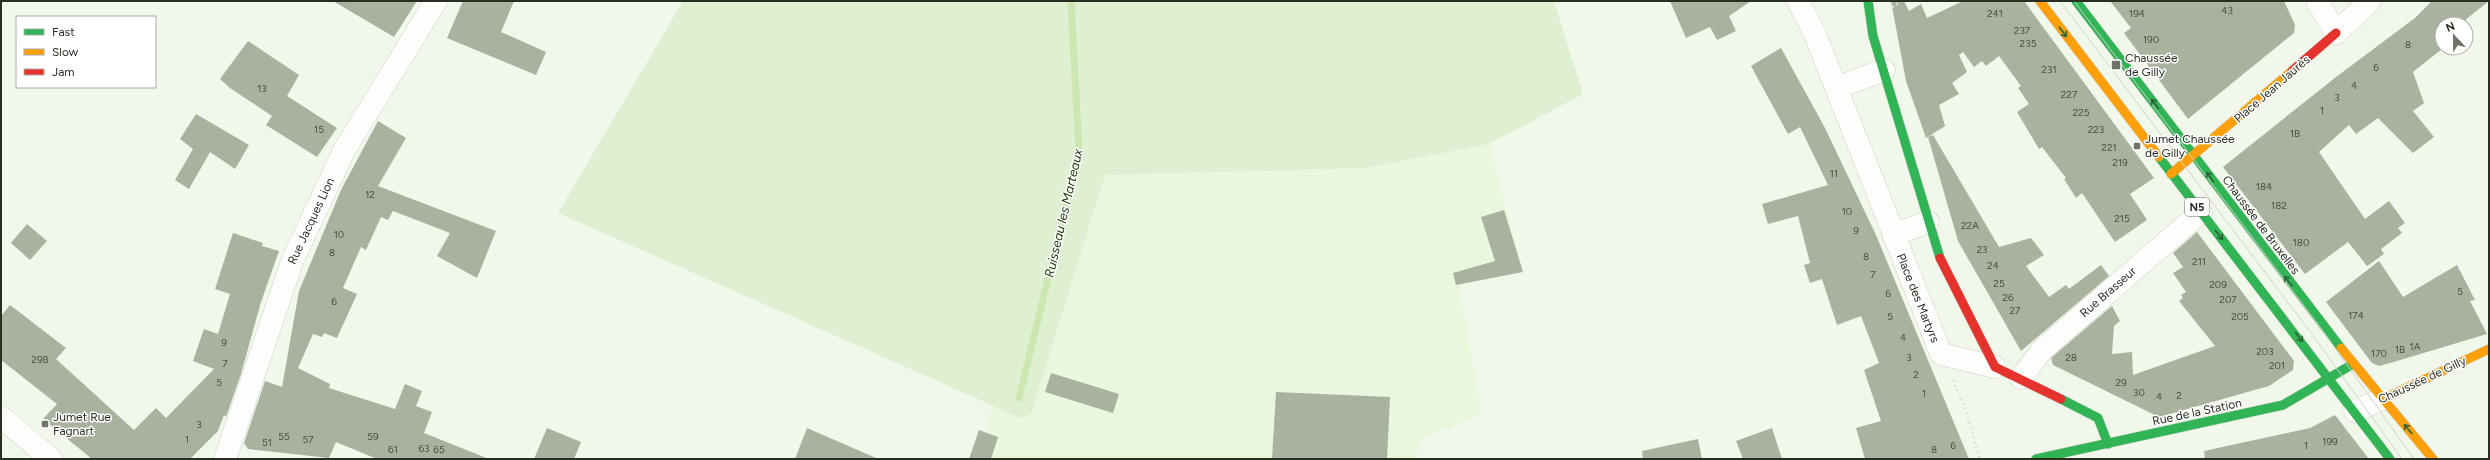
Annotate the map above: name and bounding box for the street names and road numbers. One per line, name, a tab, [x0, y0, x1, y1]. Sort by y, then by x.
street label: Place Jean Jaurès	[2231, 52, 2313, 126]
street label: Chaussée de Bruxelles	[2219, 173, 2303, 277]
street label: Rue Jacques Lion	[285, 175, 337, 267]
road number: N5	[2185, 198, 2209, 216]
street label: Place des Martyrs	[1894, 251, 1942, 345]
street label: Rue Brasseur	[2077, 264, 2139, 320]
street label: Chaussée de Gilly	[2376, 353, 2469, 407]
street label: Rue de la Station	[2151, 396, 2243, 428]

